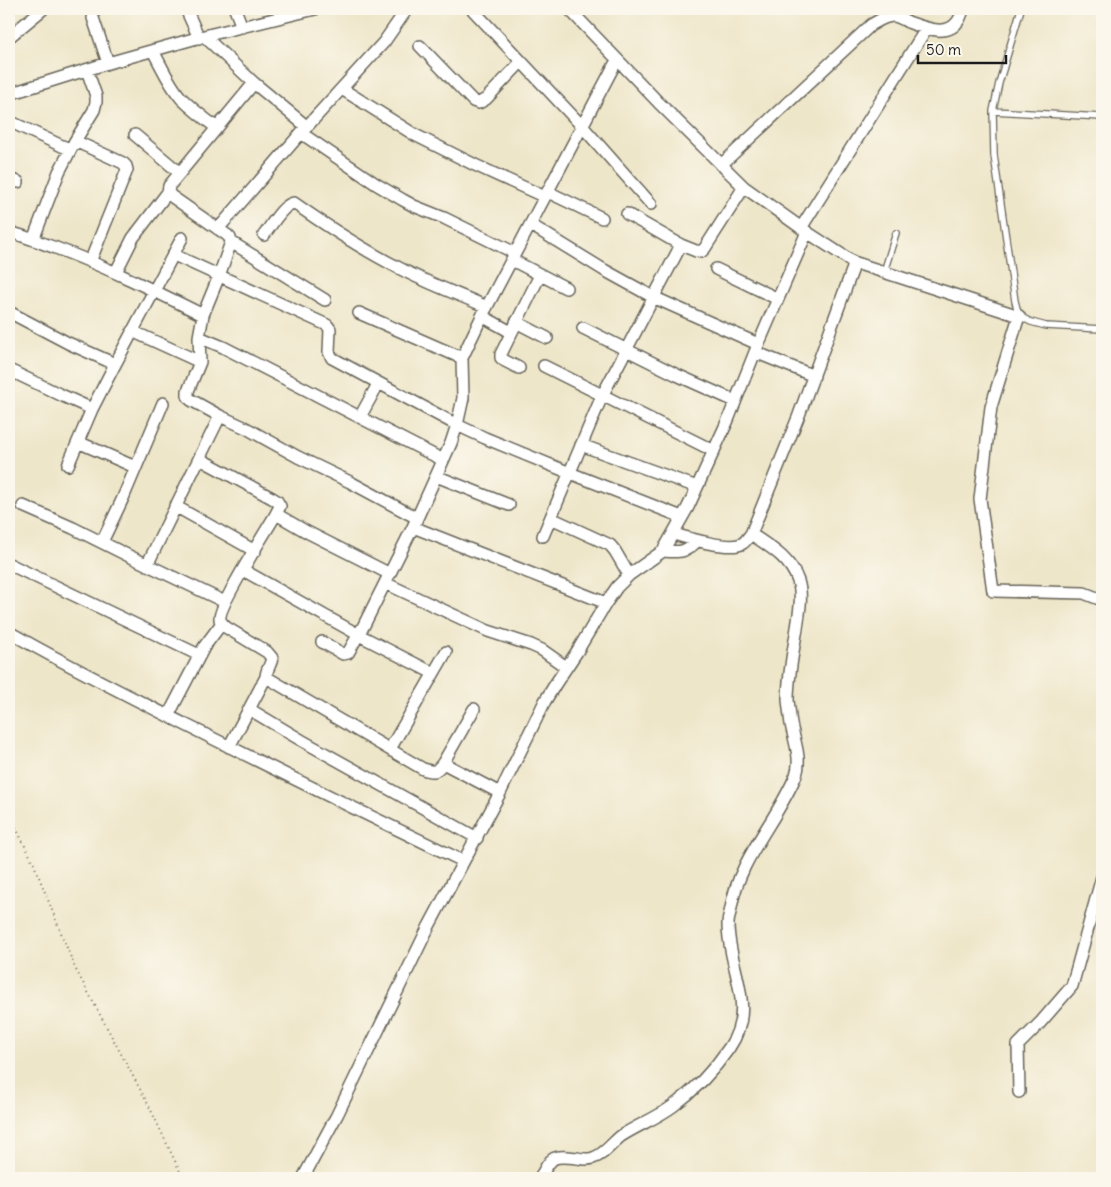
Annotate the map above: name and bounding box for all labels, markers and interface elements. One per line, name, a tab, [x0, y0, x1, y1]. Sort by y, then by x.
scale bar	[918, 32, 1006, 64]
text: 50 m	[926, 40, 961, 59]

